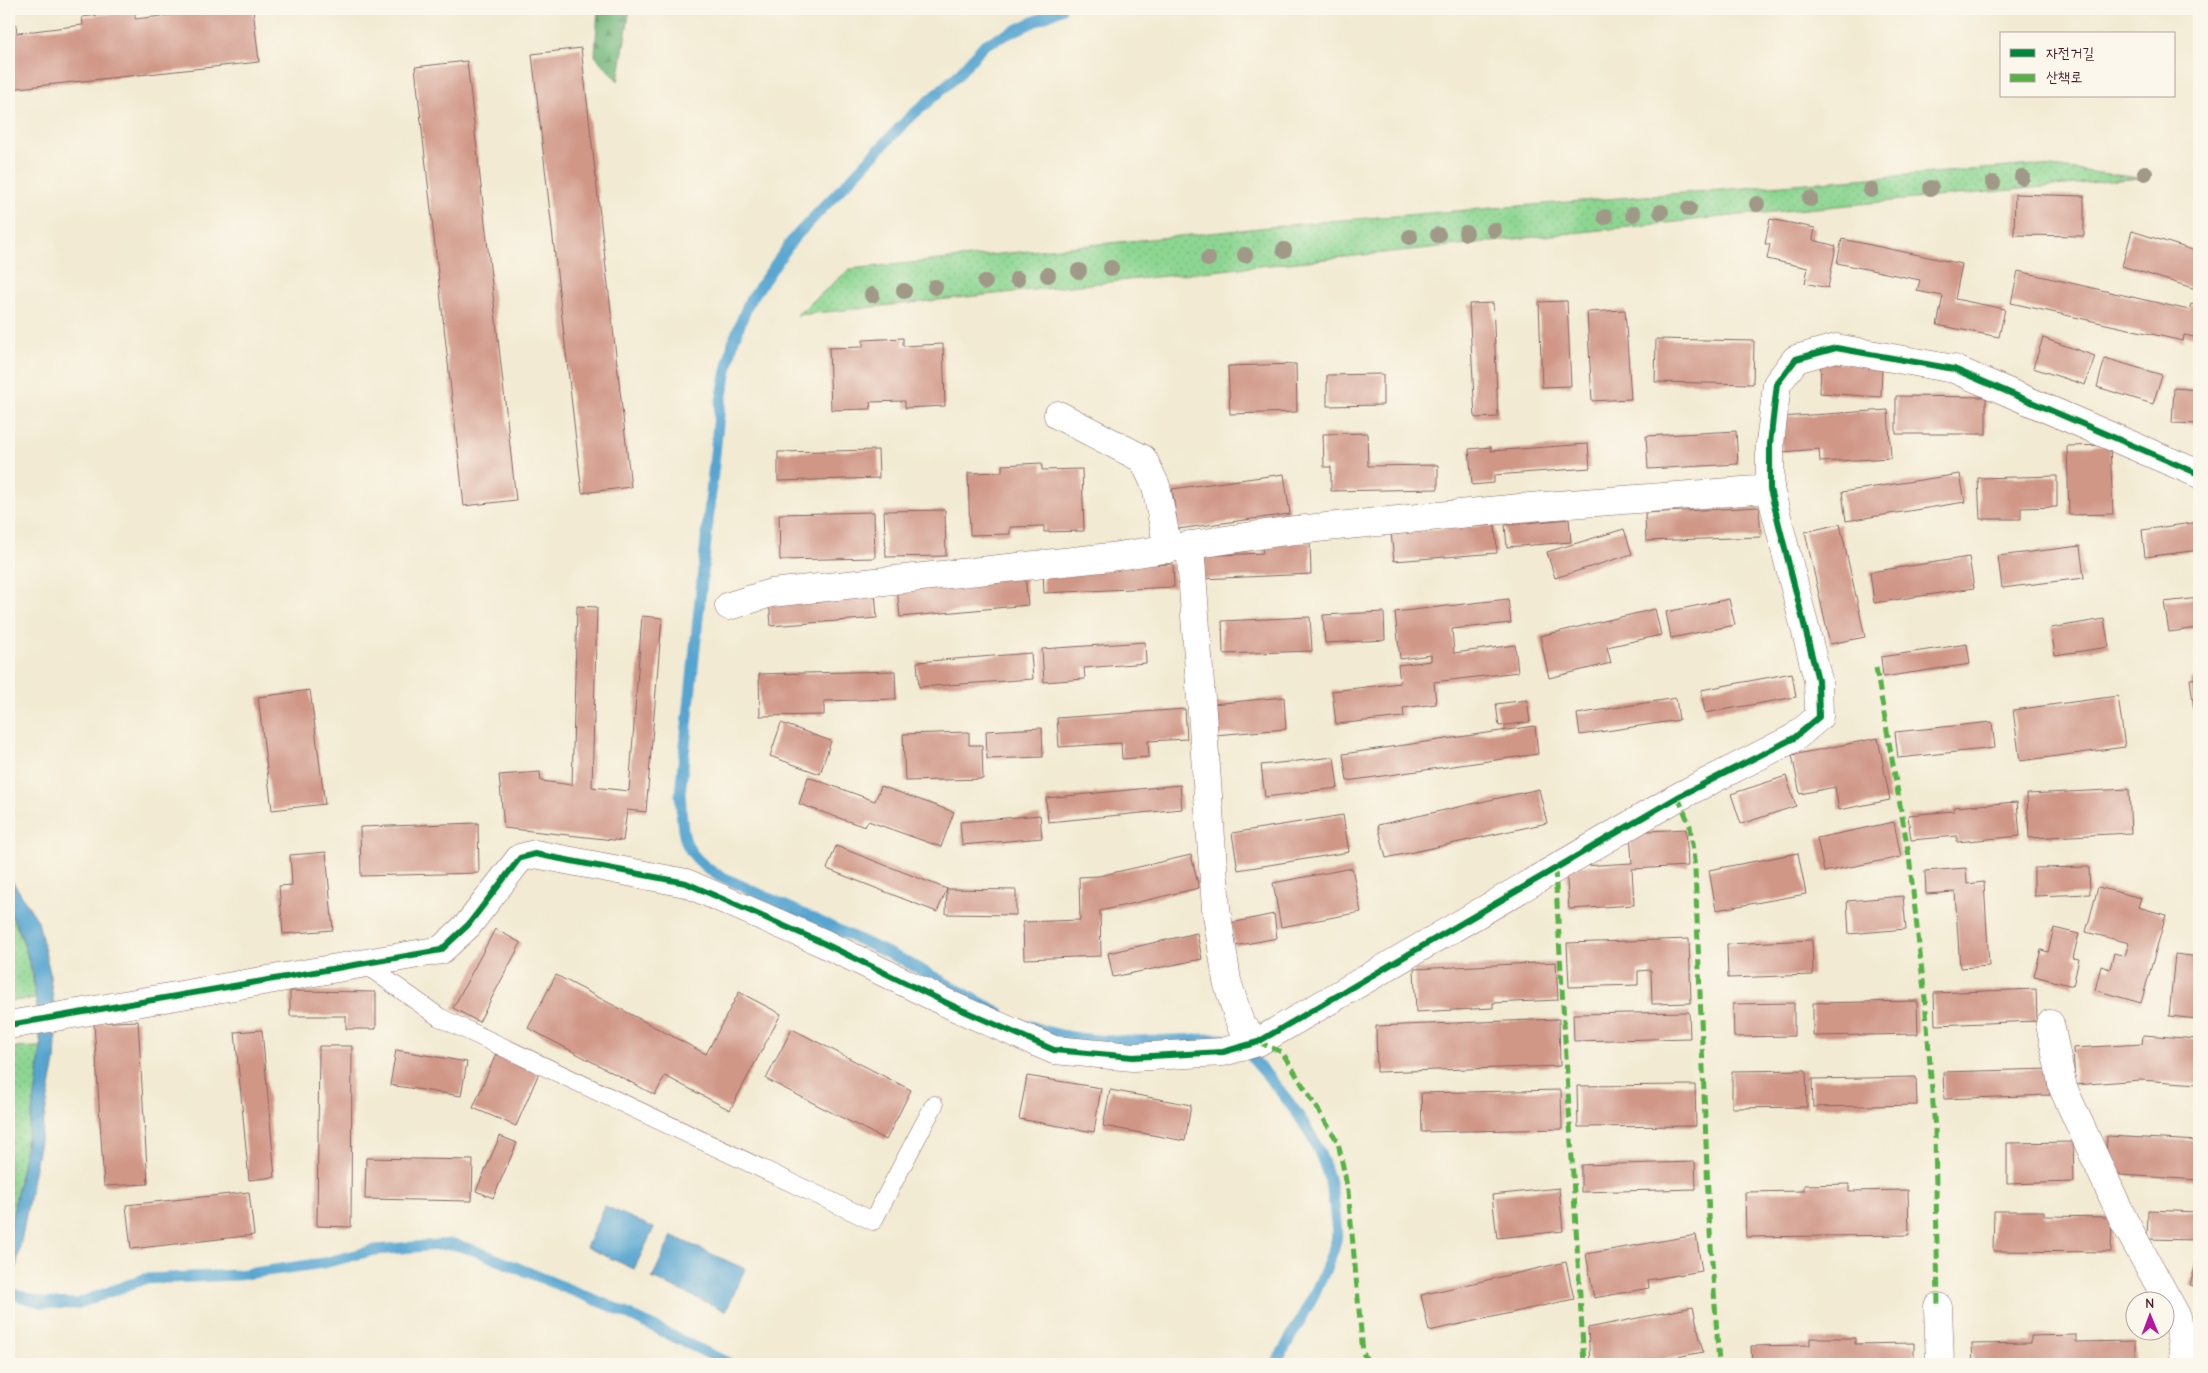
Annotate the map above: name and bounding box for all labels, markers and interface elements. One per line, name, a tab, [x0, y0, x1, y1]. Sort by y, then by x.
legend	[2000, 32, 2176, 98]
text: 자전거길	[2046, 44, 2094, 62]
text: 산책로	[2046, 68, 2082, 86]
north arrow	[2126, 1290, 2176, 1340]
text: N	[2145, 1295, 2154, 1312]

